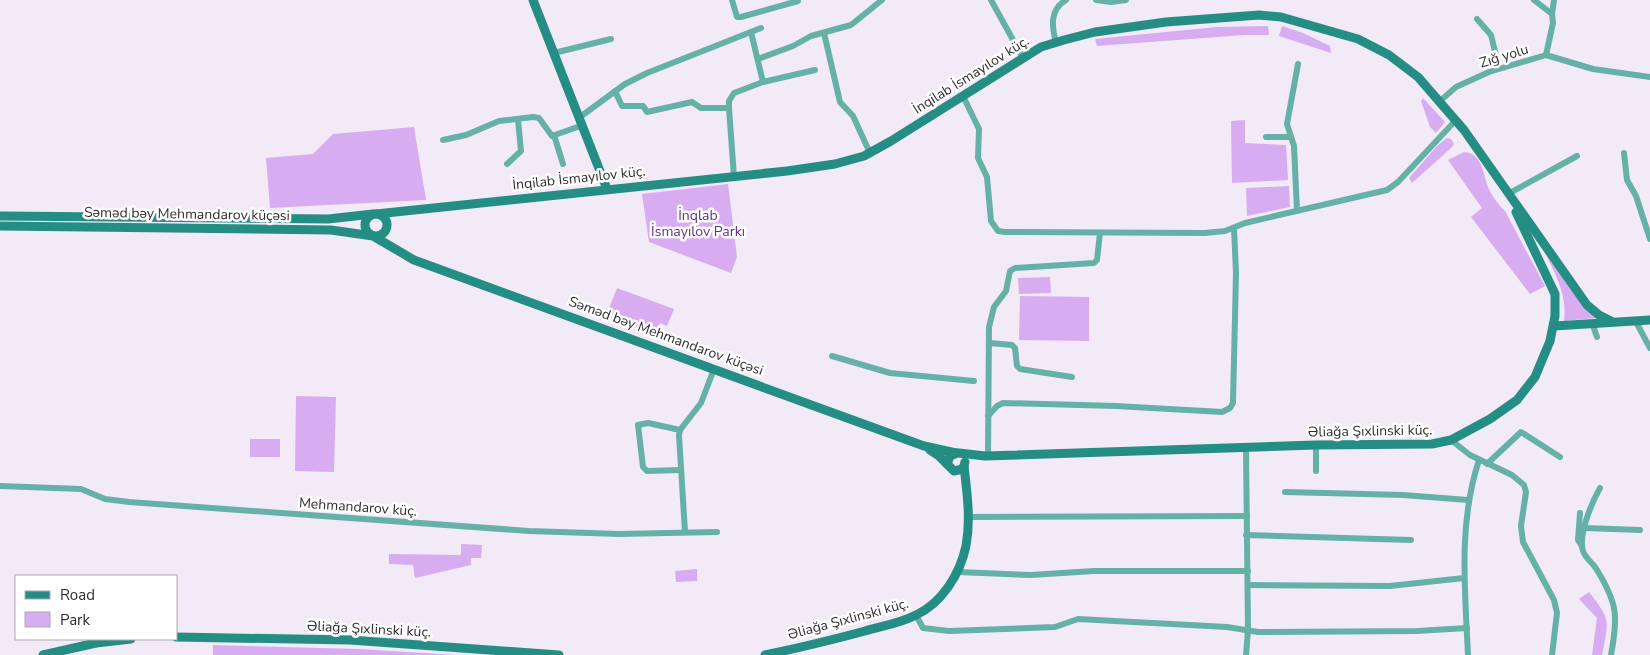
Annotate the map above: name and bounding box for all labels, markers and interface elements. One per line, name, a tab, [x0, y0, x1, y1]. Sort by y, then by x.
street label: İnqilab İsmayılov küç.	[909, 32, 1033, 118]
street label: Zığ yolu	[1477, 40, 1531, 72]
street label: İnqilab İsmayılov küç.	[512, 162, 646, 194]
street label: Səməd bəy Mehmandarov küçəsi	[84, 203, 290, 225]
park label: İnqlab İsmayılov Parkı	[651, 206, 745, 241]
street label: Səməd bəy Mehmandarov küçəsi	[566, 292, 766, 380]
street label: Əliağa Şıxlinski küç.	[1308, 420, 1432, 442]
street label: Mehmandarov küç.	[298, 493, 418, 521]
legend	[15, 575, 178, 640]
text: Road	[60, 585, 95, 605]
street label: Əliağa Şıxlinski küç.	[785, 594, 911, 644]
text: Park	[60, 610, 90, 630]
street label: Əliağa Şıxlinski küç.	[306, 616, 432, 642]

